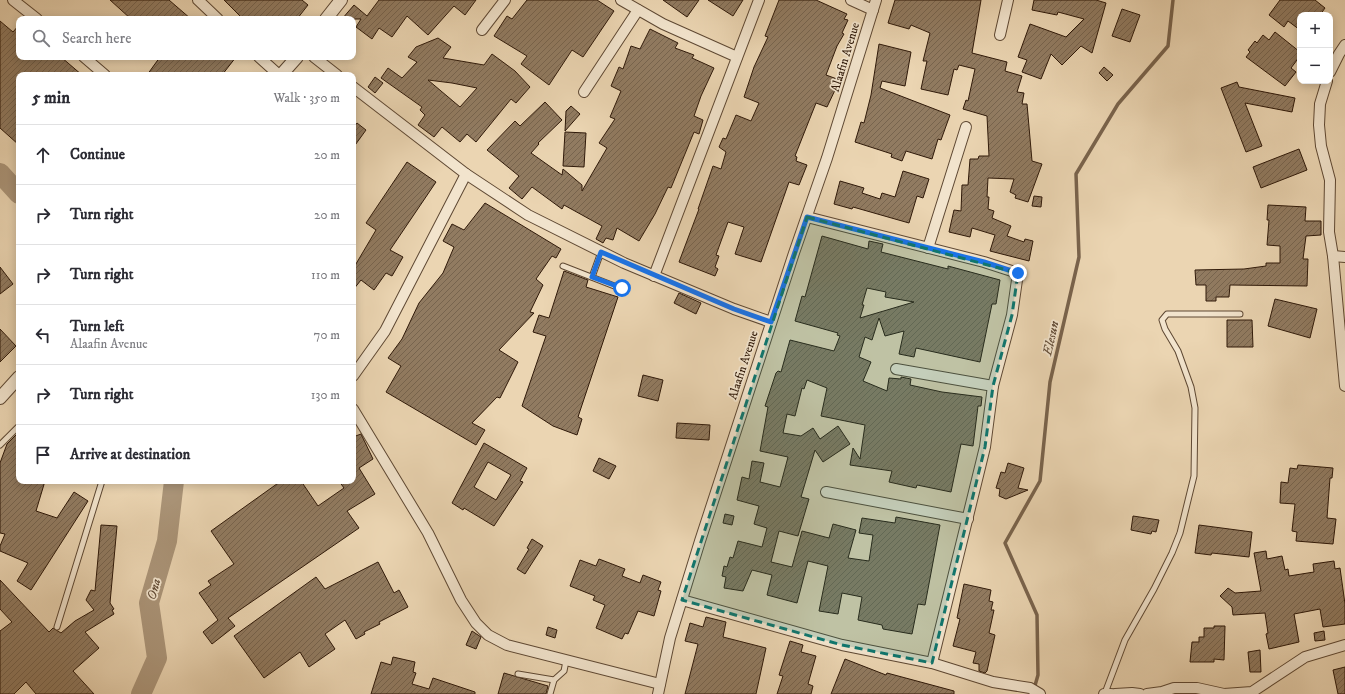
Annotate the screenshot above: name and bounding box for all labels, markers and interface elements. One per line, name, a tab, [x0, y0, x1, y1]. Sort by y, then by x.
map controls	[1297, 12, 1333, 84]
button: +	[1297, 12, 1333, 48]
search box	[16, 16, 356, 60]
street label: Alaafin Avenue	[828, 21, 863, 94]
icon: search	[30, 27, 52, 49]
text: Search here	[62, 29, 131, 48]
button: −	[1297, 48, 1333, 84]
text: 5 min	[32, 87, 70, 109]
text: Walk · 350 m	[273, 90, 340, 106]
icon: ahead	[32, 144, 54, 166]
text: Continue	[70, 145, 125, 164]
text: 20 m	[314, 147, 340, 163]
icon: right	[32, 204, 54, 226]
text: Turn right	[70, 205, 133, 224]
text: 20 m	[314, 207, 340, 223]
icon: right	[32, 264, 54, 286]
route end	[1009, 264, 1027, 282]
text: Turn right	[70, 265, 133, 284]
text: 110 m	[311, 267, 340, 283]
route start	[613, 279, 631, 297]
text: Turn left	[70, 317, 124, 336]
water label: Elesun	[1039, 319, 1063, 358]
icon: left	[32, 324, 54, 346]
text: 70 m	[314, 327, 340, 343]
street label: Alaafin Avenue	[725, 329, 762, 402]
text: Alaafin Avenue	[70, 336, 148, 352]
icon: right	[32, 384, 54, 406]
text: Turn right	[70, 385, 133, 404]
text: 130 m	[311, 387, 340, 403]
icon: arrive	[32, 444, 54, 466]
text: Arrive at destination	[70, 445, 190, 464]
water label: Ona	[144, 577, 165, 602]

